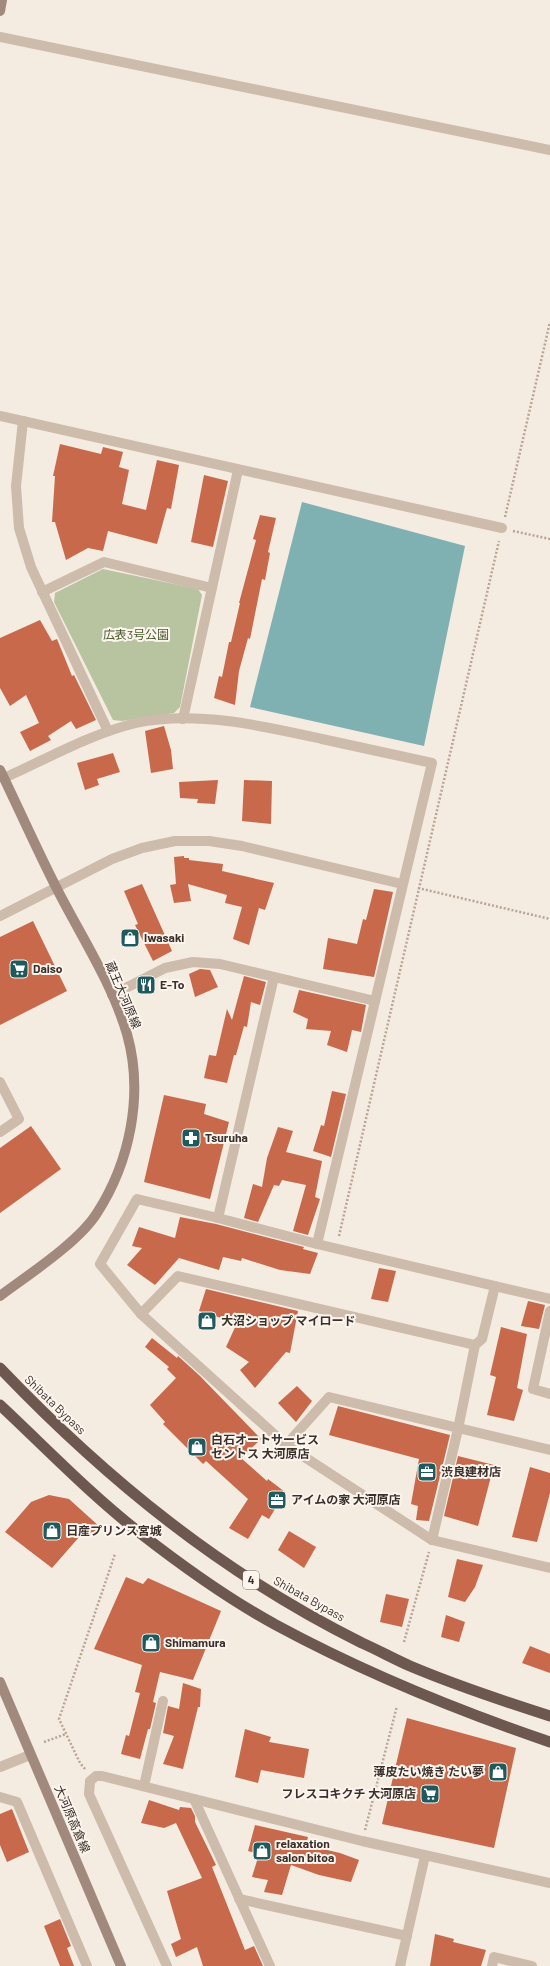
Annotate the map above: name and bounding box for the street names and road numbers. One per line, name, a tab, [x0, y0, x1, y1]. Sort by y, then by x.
street label: 蔵王大河原線	[103, 959, 144, 1030]
street label: Shibata Bypass	[22, 1372, 89, 1437]
road number: 4	[243, 1571, 259, 1589]
street label: Shibata Bypass	[271, 1573, 348, 1624]
street label: 大河原高倉線	[52, 1783, 93, 1854]

